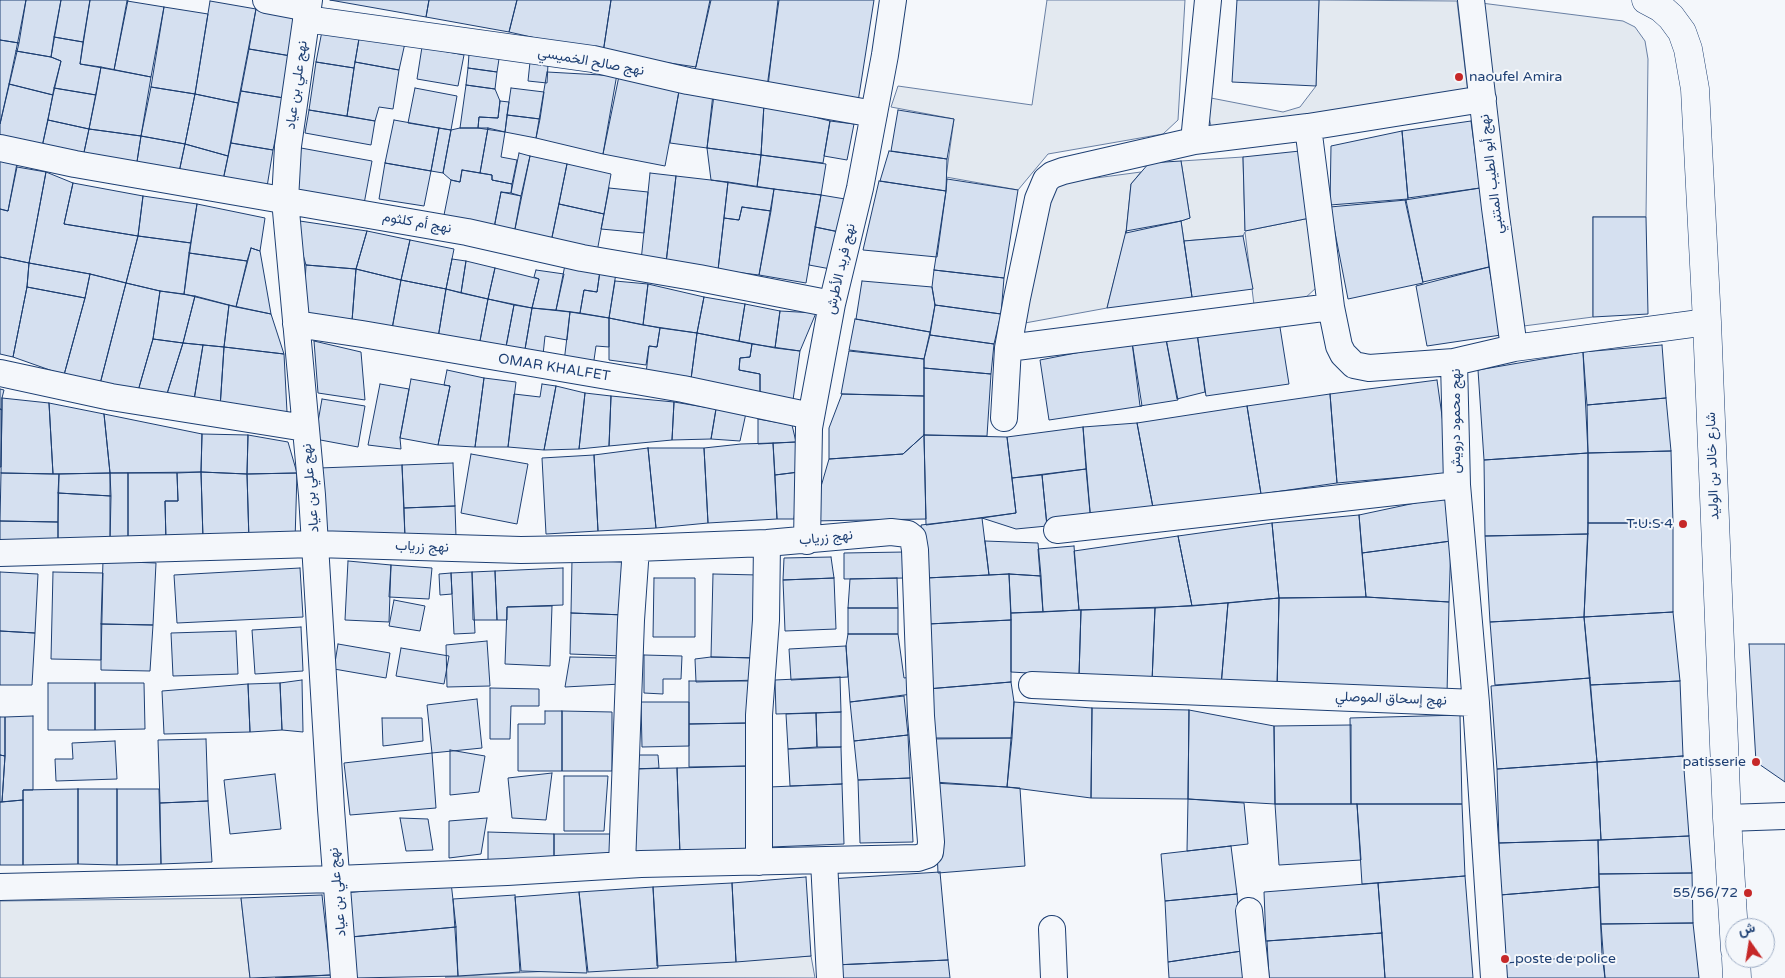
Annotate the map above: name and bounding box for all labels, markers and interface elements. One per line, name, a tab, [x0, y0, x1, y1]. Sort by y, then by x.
street label: نهج علي بن عياد	[282, 40, 312, 130]
street label: نهج صالح الخميسي	[536, 44, 646, 80]
place label: naoufel Amira	[1469, 69, 1562, 85]
marker: naoufel Amira	[1453, 71, 1465, 83]
street label: نهج أبو الطيب المتنبي	[1476, 113, 1508, 235]
street label: نهج أم كلثوم	[381, 209, 453, 237]
street label: نهج فريد الأطرش	[822, 222, 860, 316]
street label: OMAR KHALFET	[497, 351, 611, 385]
street label: نهج محمود درويش	[1448, 368, 1464, 474]
street label: شارع خالد بن الوليد	[1703, 412, 1723, 520]
street label: نهج علي بن عياد	[299, 443, 323, 533]
place label: T.U.S 4	[1626, 516, 1673, 532]
marker: T.U.S 4	[1677, 518, 1689, 530]
street label: نهج زرياب	[798, 527, 854, 549]
street label: نهج زرياب	[395, 538, 449, 556]
street label: نهج إسحاق الموصلي	[1335, 689, 1447, 709]
place label: patisserie	[1682, 754, 1746, 770]
marker: patisserie	[1750, 756, 1762, 768]
street label: نهج علي بن عياد	[326, 847, 350, 937]
place label: 55/56/72	[1673, 885, 1738, 901]
marker: 55/56/72	[1742, 887, 1754, 899]
north arrow	[1725, 918, 1775, 968]
text: ش	[1737, 919, 1757, 939]
place label: poste de police	[1515, 951, 1616, 967]
marker: poste de police	[1499, 953, 1511, 965]

